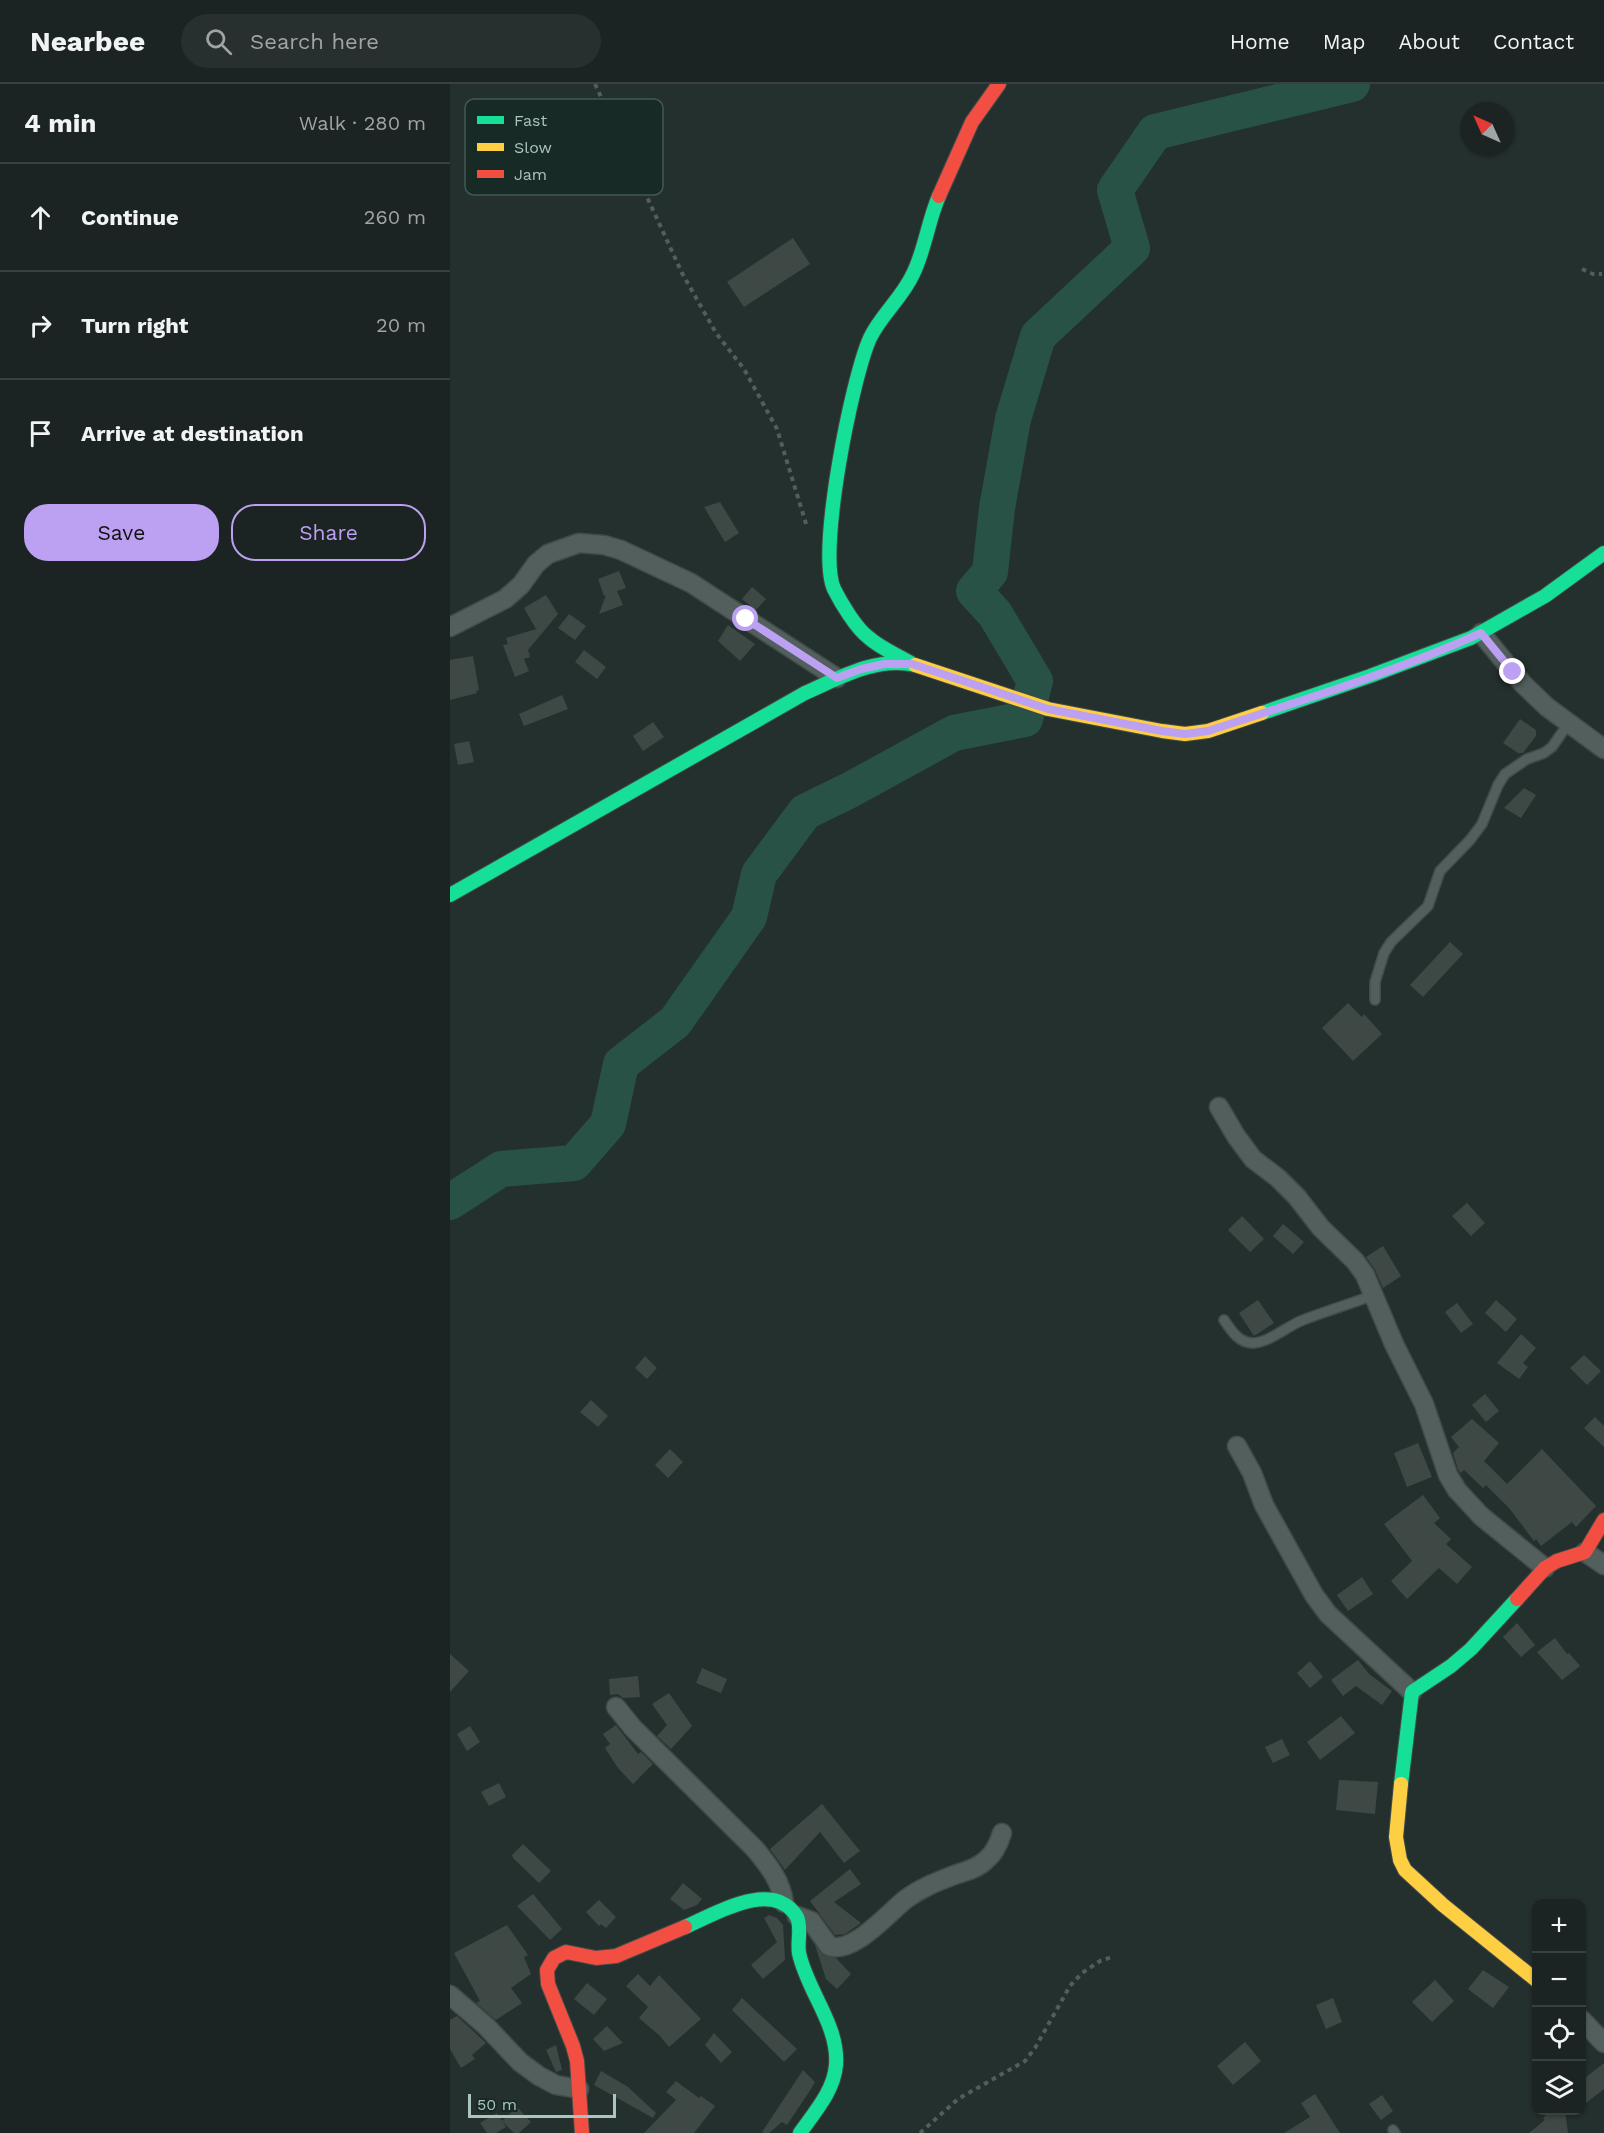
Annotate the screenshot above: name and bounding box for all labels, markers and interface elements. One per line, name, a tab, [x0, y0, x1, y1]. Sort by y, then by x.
search box	[181, 14, 601, 68]
text: Nearbee	[30, 25, 145, 58]
icon: search	[202, 25, 235, 58]
text: Search here	[250, 29, 379, 54]
text: Home	[1230, 29, 1290, 54]
text: Map	[1323, 29, 1366, 54]
text: About	[1399, 29, 1460, 54]
text: Contact	[1493, 29, 1574, 54]
legend	[465, 99, 663, 195]
north arrow	[1460, 102, 1514, 156]
text: 4 min	[24, 108, 96, 138]
text: Walk · 280 m	[299, 111, 426, 135]
text: Fast	[514, 111, 547, 130]
text: Slow	[514, 138, 552, 157]
text: Jam	[514, 165, 547, 184]
icon: ahead	[24, 201, 57, 234]
text: Continue	[81, 205, 179, 230]
text: 260 m	[364, 205, 426, 229]
icon: right	[24, 309, 57, 342]
text: Turn right	[81, 313, 188, 338]
text: 20 m	[376, 313, 426, 337]
icon: arrive	[24, 417, 57, 450]
text: Arrive at destination	[81, 421, 304, 446]
button: Save	[24, 504, 219, 561]
button: Share	[231, 504, 426, 561]
route start	[732, 605, 758, 631]
route end	[1499, 658, 1525, 684]
map controls	[1532, 1899, 1586, 2115]
button: +	[1532, 1899, 1586, 1953]
button: −	[1532, 1953, 1586, 2007]
button: locate	[1532, 2007, 1586, 2061]
button: layers	[1532, 2061, 1586, 2115]
scale bar	[468, 2091, 616, 2118]
text: 50 m	[477, 2095, 517, 2114]

